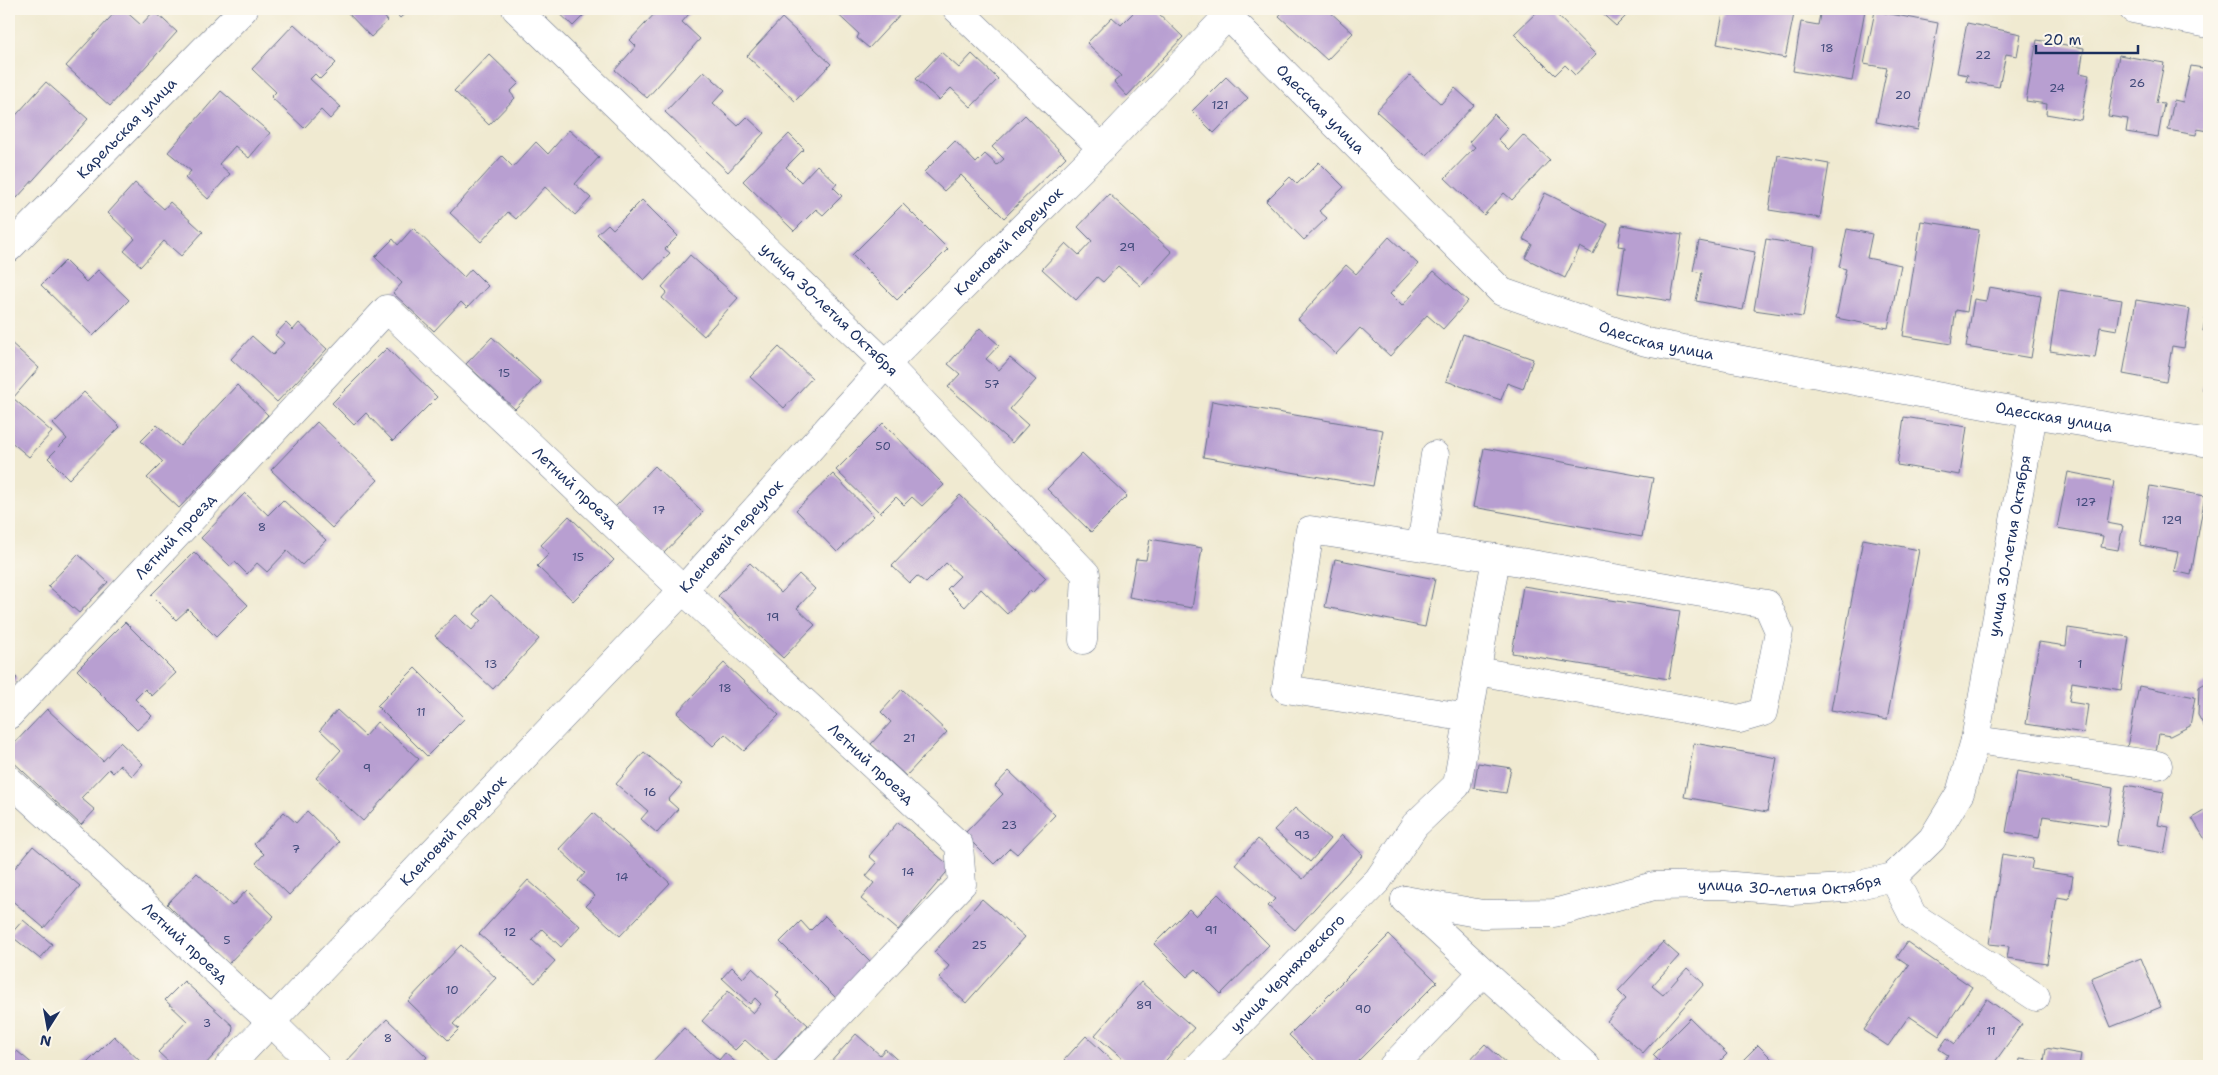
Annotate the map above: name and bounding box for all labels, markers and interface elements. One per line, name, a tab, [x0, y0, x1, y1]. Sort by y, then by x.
scale bar	[2036, 22, 2138, 54]
text: 20 m	[2043, 30, 2082, 50]
house number: 18	[1820, 40, 1834, 56]
house number: 22	[1975, 47, 1991, 63]
street label: Одесская улица	[1272, 60, 1370, 159]
street label: Карельская улица	[73, 73, 182, 183]
house number: 26	[2129, 75, 2145, 91]
house number: 24	[2049, 80, 2065, 96]
house number: 20	[1895, 87, 1911, 103]
house number: 121	[1211, 97, 1229, 113]
street label: Кленовый переулок	[950, 183, 1067, 300]
street label: улица 30-летия Октября	[756, 238, 902, 381]
house number: 29	[1119, 239, 1135, 255]
street label: Одесская улица	[1596, 316, 1716, 365]
house number: 15	[498, 365, 510, 381]
house number: 57	[984, 376, 1000, 392]
street label: Одесская улица	[1994, 397, 2114, 437]
house number: 50	[875, 438, 891, 454]
street label: Летний проезд	[528, 442, 622, 533]
street label: улица 30-летия Октября	[1984, 453, 2036, 638]
street label: Кленовый переулок	[675, 475, 787, 597]
street label: Летний проезд	[130, 489, 221, 584]
house number: 127	[2076, 494, 2096, 510]
house number: 17	[653, 502, 665, 518]
house number: 129	[2162, 512, 2182, 528]
house number: 8	[258, 519, 266, 535]
house number: 15	[572, 549, 584, 565]
house number: 19	[767, 609, 779, 625]
house number: 13	[485, 656, 497, 672]
house number: 1	[2077, 656, 2083, 672]
house number: 18	[718, 680, 732, 696]
house number: 11	[416, 704, 426, 720]
street label: Летний проезд	[824, 719, 919, 809]
house number: 21	[903, 730, 915, 746]
house number: 9	[363, 760, 371, 776]
street label: Кленовый переулок	[396, 771, 511, 891]
house number: 16	[643, 784, 657, 800]
house number: 23	[1001, 817, 1017, 833]
house number: 93	[1294, 827, 1310, 843]
house number: 7	[292, 841, 300, 857]
house number: 14	[902, 864, 914, 880]
house number: 14	[616, 869, 628, 885]
street label: улица 30-летия Октября	[1698, 870, 1883, 901]
street label: Летний проезд	[138, 898, 233, 988]
street label: улица Черняховского	[1226, 910, 1350, 1037]
house number: 91	[1204, 922, 1218, 938]
house number: 12	[504, 924, 516, 940]
house number: 5	[223, 932, 231, 948]
house number: 25	[971, 937, 987, 953]
house number: 10	[445, 982, 459, 998]
house number: 89	[1136, 997, 1152, 1013]
house number: 90	[1355, 1001, 1371, 1017]
north arrow	[22, 1002, 72, 1052]
house number: 3	[203, 1015, 211, 1031]
house number: 11	[1986, 1023, 1996, 1039]
house number: 8	[384, 1030, 392, 1046]
text: N	[38, 1031, 53, 1051]

